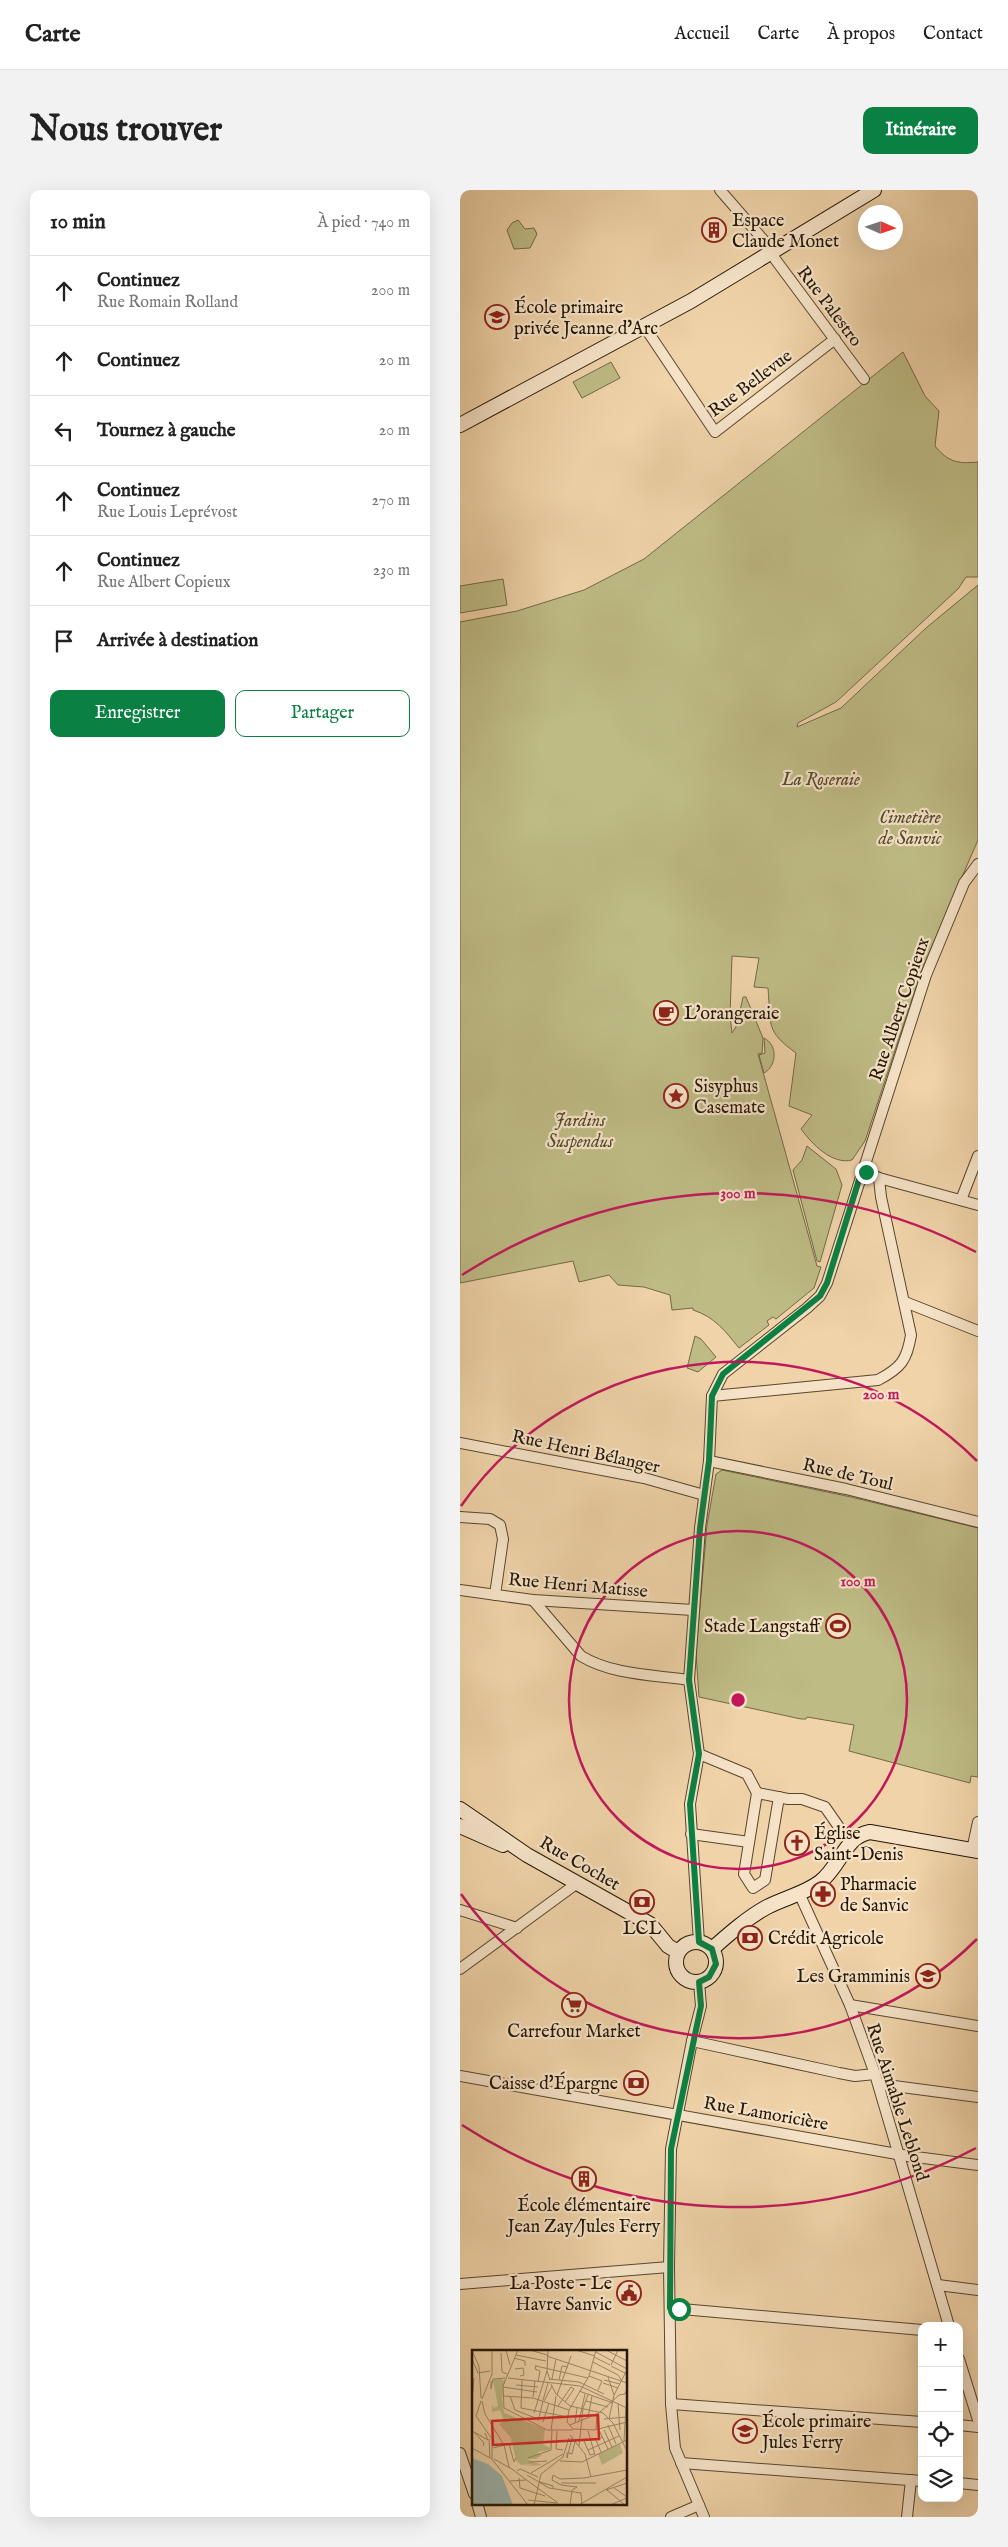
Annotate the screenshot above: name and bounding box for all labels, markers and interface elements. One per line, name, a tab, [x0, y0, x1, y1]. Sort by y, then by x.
text: Carte	[25, 19, 81, 50]
text: Accueil	[675, 23, 730, 46]
text: Carte	[758, 23, 799, 46]
text: À propos	[827, 23, 895, 46]
text: Contact	[923, 23, 983, 46]
button: Itinéraire	[863, 107, 978, 154]
text: Nous trouver	[30, 108, 222, 153]
north arrow	[858, 205, 903, 250]
text: 10 min	[50, 209, 106, 236]
place label: Espace Claude Monet	[732, 210, 839, 254]
text: À pied · 740 m	[317, 213, 410, 233]
building icon: Espace Claude Monet	[701, 217, 727, 243]
street label: Rue Palestro	[791, 262, 867, 352]
text: Continuez	[97, 269, 180, 293]
icon: ahead	[50, 277, 78, 305]
text: 200 m	[371, 281, 410, 301]
text: Rue Romain Rolland	[97, 293, 238, 313]
place label: École primaire privée Jeanne d'Arc	[514, 295, 658, 341]
school or university icon: École primaire privée Jeanne d'Arc	[484, 304, 510, 330]
street label: Rue Bellevue	[704, 345, 797, 423]
icon: ahead	[50, 347, 78, 375]
text: Continuez	[97, 349, 180, 373]
text: 20 m	[379, 351, 410, 371]
icon: left	[50, 417, 78, 445]
text: Tournez à gauche	[97, 419, 236, 443]
text: 20 m	[379, 421, 410, 441]
text: Continuez	[97, 479, 180, 503]
icon: ahead	[50, 487, 78, 515]
text: 270 m	[371, 491, 410, 511]
text: Rue Louis Leprévost	[97, 503, 237, 523]
text: Continuez	[97, 549, 180, 573]
icon: ahead	[50, 557, 78, 585]
text: 230 m	[373, 561, 410, 581]
text: Rue Albert Copieux	[97, 573, 231, 593]
icon: arrive	[50, 627, 78, 655]
text: Arrivée à destination	[97, 629, 258, 653]
button: Enregistrer	[50, 690, 225, 737]
button: Partager	[235, 690, 410, 737]
park label: La Roseraie	[781, 769, 860, 792]
park label: Cimetière de Sanvic	[877, 807, 942, 851]
street label: Rue Albert Copieux	[865, 935, 936, 1084]
cafe icon: L'orangeraie	[653, 1000, 679, 1026]
place label: L'orangeraie	[684, 1003, 779, 1026]
place label: Sisyphus Casemate	[694, 1076, 765, 1120]
place icon: Sisyphus Casemate	[663, 1083, 689, 1109]
park label: Jardins Suspendus	[547, 1110, 614, 1154]
route end	[855, 1161, 878, 1184]
text: 300 m	[720, 1184, 756, 1203]
text: 200 m	[863, 1385, 900, 1404]
street label: Rue Henri Bélanger	[510, 1426, 662, 1479]
street label: Rue de Toul	[800, 1454, 895, 1497]
street label: Rue Henri Matisse	[507, 1569, 649, 1604]
text: 100 m	[840, 1572, 876, 1591]
sports icon: Stade Langstaff	[825, 1613, 851, 1639]
place label: Stade Langstaff	[704, 1616, 822, 1639]
centre of rings	[729, 1691, 747, 1709]
place label: Église Saint-Denis	[814, 1821, 903, 1867]
church icon: Église Saint-Denis	[784, 1830, 810, 1856]
street label: Rue Cochet	[535, 1832, 624, 1897]
place label: Pharmacie de Sanvic	[840, 1874, 917, 1918]
pharmacy icon: Pharmacie de Sanvic	[810, 1881, 836, 1907]
bank icon: LCL	[629, 1889, 655, 1915]
place label: LCL	[623, 1918, 661, 1941]
bank icon: Crédit Agricole	[737, 1925, 763, 1951]
place label: Crédit Agricole	[768, 1928, 884, 1951]
school or university icon: Les Gramminis	[915, 1963, 941, 1989]
place label: Les Gramminis	[796, 1966, 910, 1989]
supermarket icon: Carrefour Market	[561, 1992, 587, 2018]
place label: Carrefour Market	[507, 2021, 641, 2044]
street label: Rue Aimable Leblond	[860, 2021, 933, 2185]
bank icon: Caisse d'Épargne	[623, 2070, 649, 2096]
place label: Caisse d'Épargne	[489, 2071, 618, 2096]
street label: Rue Lamoricière	[702, 2092, 830, 2137]
building icon: École élémentaire Jean Zay/Jules Ferry	[571, 2166, 597, 2192]
place label: École élémentaire Jean Zay/Jules Ferry	[506, 2193, 661, 2239]
place label: La Poste - Le Havre Sanvic	[510, 2273, 612, 2317]
public building icon: La Poste - Le Havre Sanvic	[616, 2280, 642, 2306]
route start	[668, 2298, 691, 2321]
map controls	[918, 2322, 963, 2502]
button: +	[918, 2322, 963, 2367]
inset map	[472, 2350, 628, 2504]
button: −	[918, 2367, 963, 2412]
place label: École primaire Jules Ferry	[760, 2409, 871, 2455]
button: locate	[918, 2412, 963, 2457]
school or university icon: École primaire Jules Ferry	[732, 2418, 758, 2444]
button: layers	[918, 2457, 963, 2502]

